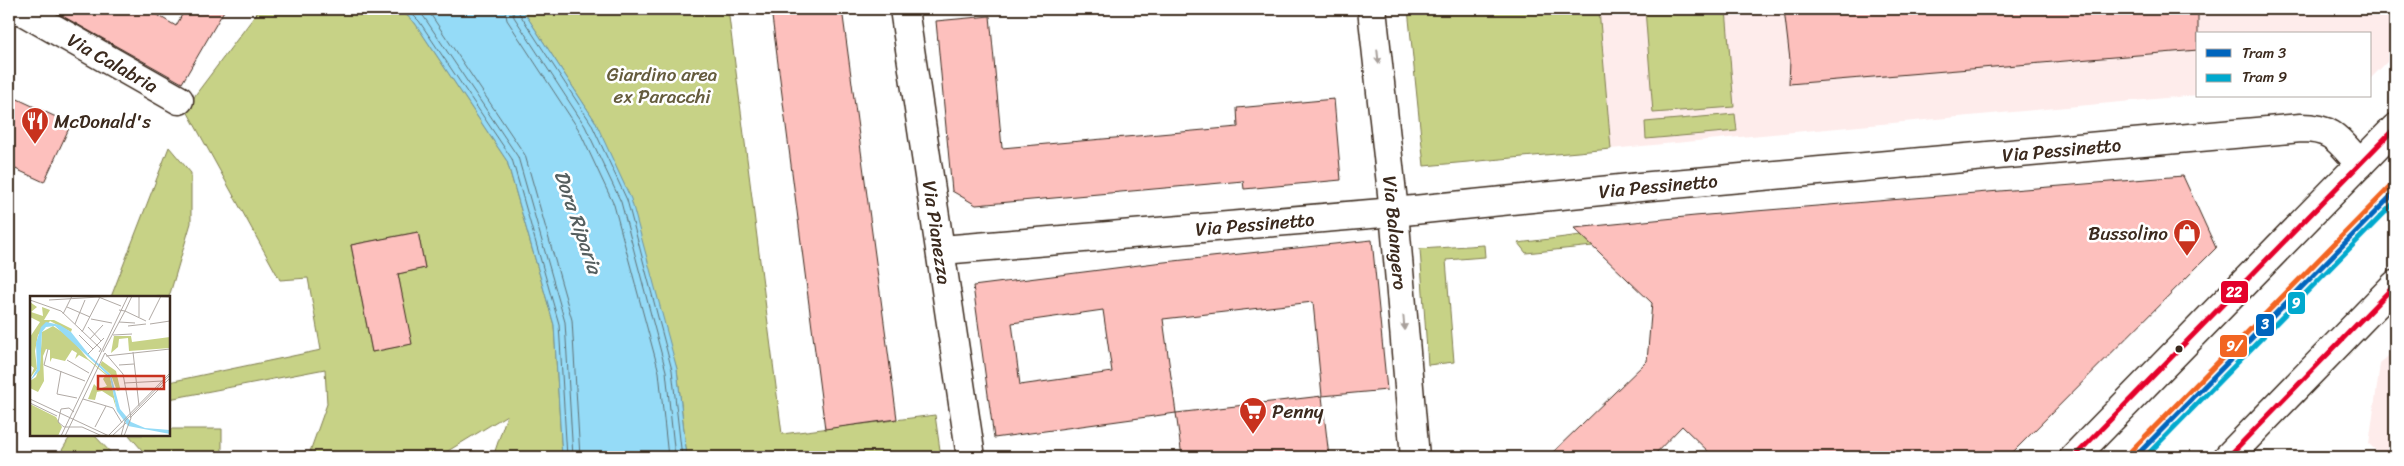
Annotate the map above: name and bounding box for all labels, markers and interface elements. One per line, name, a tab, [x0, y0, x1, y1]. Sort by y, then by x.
street label: Via Calabria	[61, 23, 165, 102]
legend	[2196, 32, 2372, 98]
text: Tram 3	[2242, 40, 2286, 66]
one-way arrow	[1374, 50, 1382, 66]
park label: Giardino area ex Paracchi	[607, 58, 718, 113]
text: Tram 9	[2242, 64, 2287, 90]
place label: McDonald's	[54, 105, 151, 138]
restaurant icon: McDonald's	[20, 106, 50, 145]
street label: Via Pessinetto	[2001, 128, 2122, 171]
street label: Via Pessinetto	[1597, 164, 1719, 208]
water label: Dora Riparia	[544, 165, 613, 280]
street label: Via Balangero	[1374, 174, 1417, 291]
street label: Via Pianezza	[913, 178, 962, 287]
street label: Via Pessinetto	[1194, 202, 1316, 245]
place label: Bussolino	[2088, 217, 2168, 250]
shop icon: Bussolino	[2172, 218, 2202, 257]
line badge: 22	[2220, 280, 2249, 304]
text: 22	[2225, 280, 2243, 305]
line badge: 9	[2287, 291, 2306, 315]
text: 9	[2292, 291, 2301, 316]
inset map	[30, 296, 170, 436]
text: 3	[2260, 312, 2269, 337]
line badge: 3	[2255, 313, 2275, 337]
one-way arrow	[1400, 316, 1408, 332]
line badge: 9/	[2219, 334, 2248, 358]
text: 9/	[2226, 334, 2244, 359]
unlabelled marker	[2174, 344, 2184, 354]
place label: Penny	[1272, 395, 1324, 428]
supermarket icon: Penny	[1238, 396, 1268, 435]

